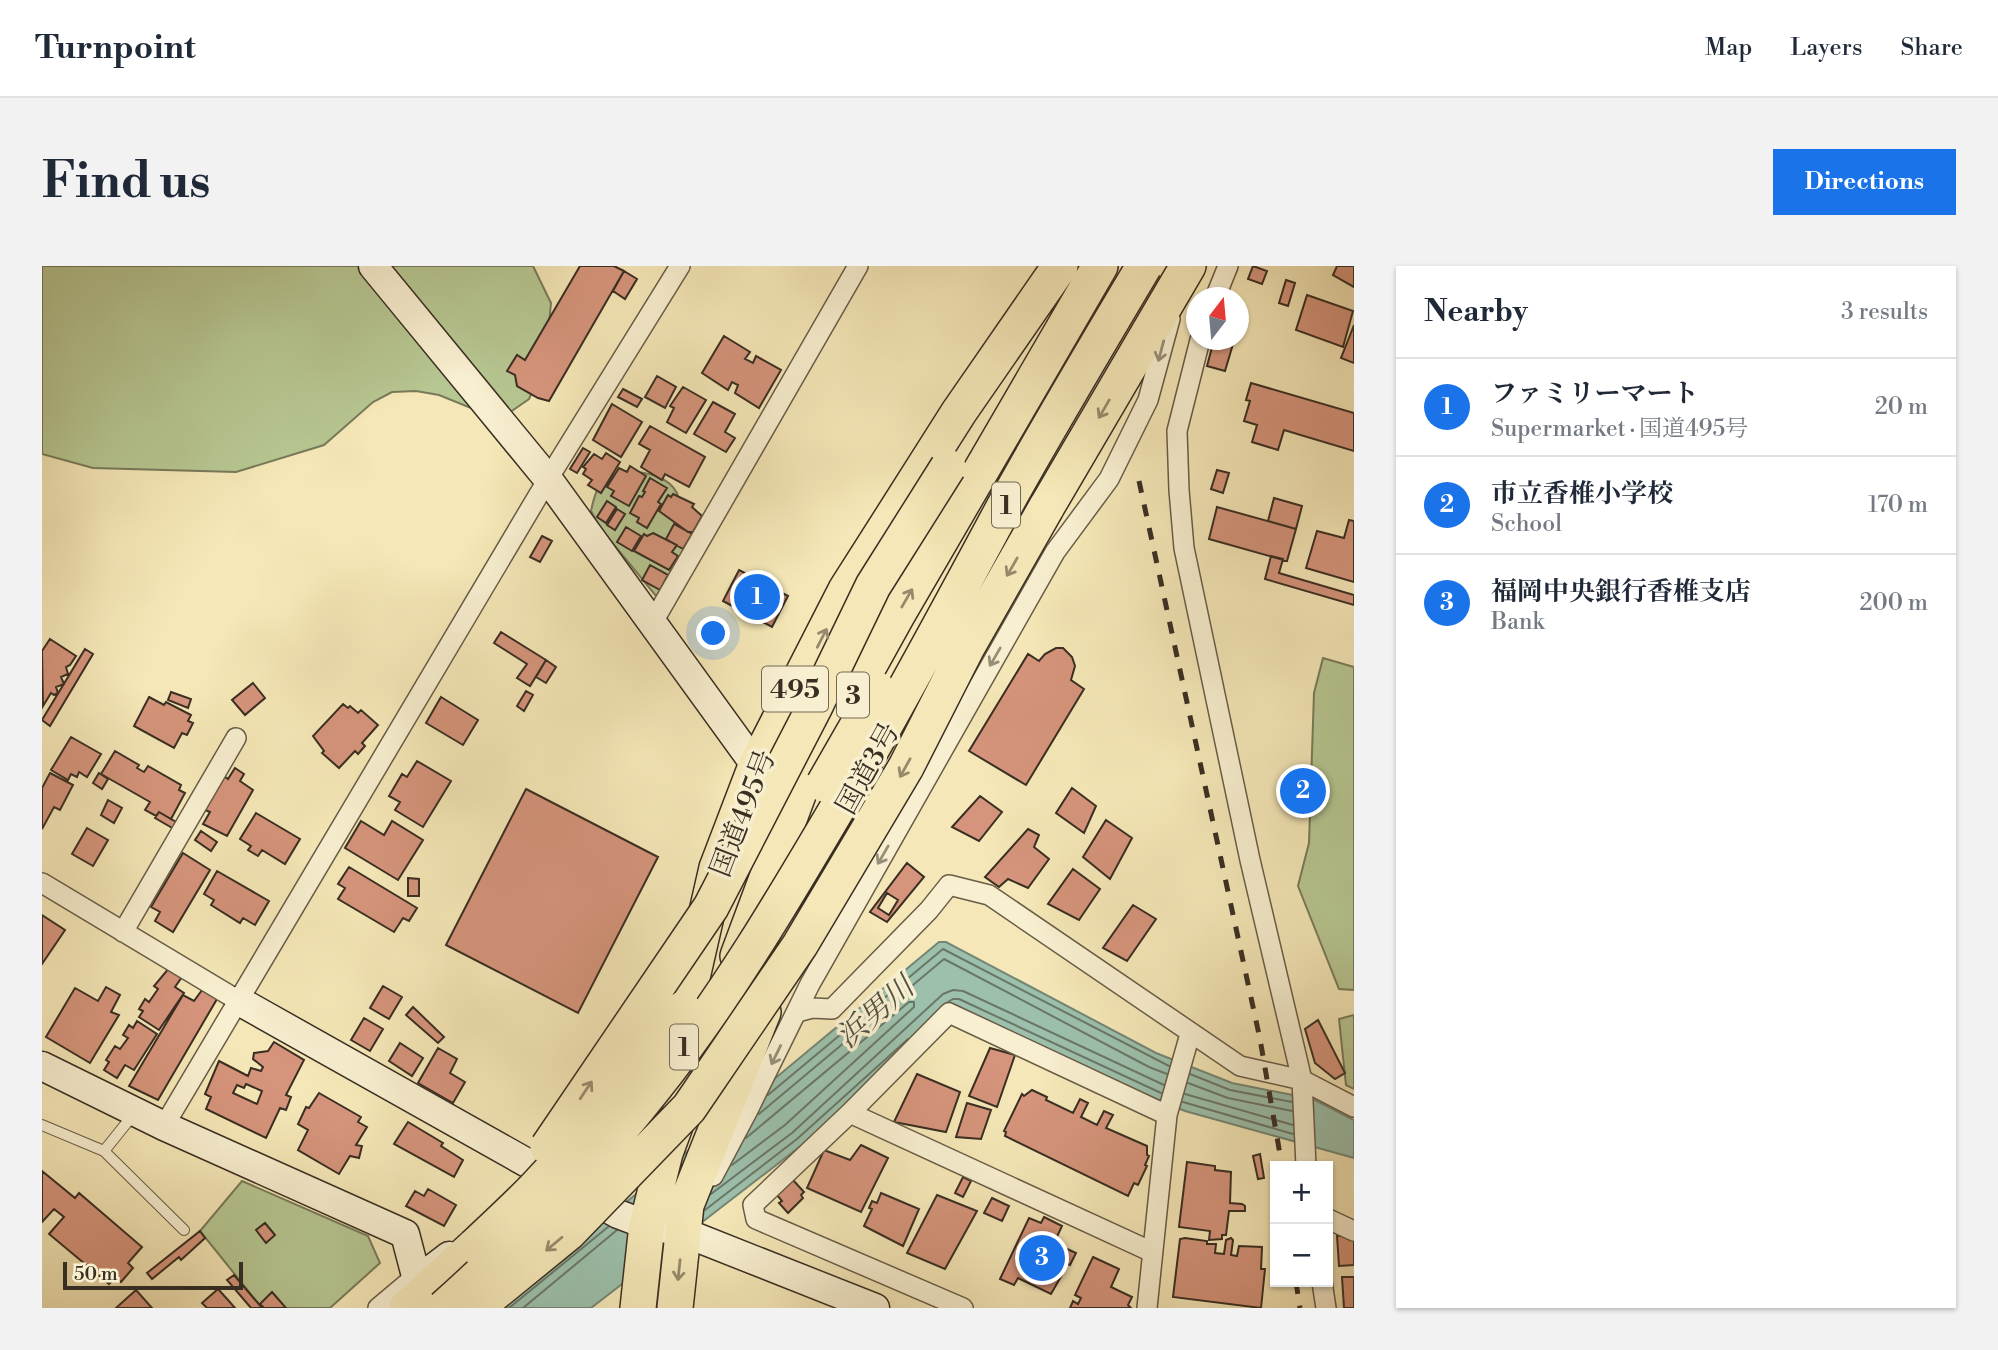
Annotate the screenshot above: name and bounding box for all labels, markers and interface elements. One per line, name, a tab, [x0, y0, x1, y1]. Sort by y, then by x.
text: Turnpoint	[35, 28, 196, 69]
text: Map	[1705, 33, 1752, 63]
text: Layers	[1790, 33, 1862, 63]
text: Share	[1900, 33, 1963, 63]
button: Directions	[1773, 149, 1956, 215]
text: Find us	[42, 152, 211, 213]
north arrow	[1186, 287, 1249, 350]
text: Nearby	[1424, 293, 1528, 331]
text: 3 results	[1841, 298, 1928, 326]
one-way arrow	[1154, 339, 1167, 362]
text: ファミリーマート	[1491, 378, 1698, 410]
text: 1	[1441, 393, 1453, 421]
text: 20 m	[1875, 393, 1928, 421]
one-way arrow	[1097, 399, 1111, 419]
text: Supermarket · 国道495号	[1491, 415, 1748, 443]
text: 市立香椎小学校	[1491, 478, 1673, 510]
road number: 1	[992, 482, 1020, 528]
text: 2	[1440, 491, 1454, 519]
text: 170 m	[1868, 491, 1928, 519]
text: School	[1491, 510, 1562, 538]
one-way arrow	[1005, 557, 1019, 577]
pin: 1	[734, 571, 780, 623]
text: 福岡中央銀行香椎支店	[1491, 576, 1751, 608]
one-way arrow	[900, 588, 914, 608]
text: 3	[1440, 589, 1454, 617]
text: 200 m	[1860, 589, 1928, 617]
text: Bank	[1491, 608, 1545, 636]
your location	[696, 616, 730, 650]
one-way arrow	[815, 628, 829, 649]
one-way arrow	[988, 646, 1002, 666]
road number: 495	[762, 666, 828, 712]
road number: 3	[837, 672, 869, 718]
street label: 国道3号	[829, 717, 908, 821]
street label: 国道495号	[703, 745, 784, 882]
one-way arrow	[898, 757, 911, 778]
pin: 2	[1280, 765, 1326, 817]
one-way arrow	[876, 844, 890, 864]
water label: 浜男川	[829, 967, 924, 1057]
road number: 1	[670, 1024, 698, 1070]
one-way arrow	[768, 1044, 782, 1065]
one-way arrow	[579, 1081, 593, 1101]
map controls	[1270, 1161, 1333, 1287]
button: +	[1270, 1161, 1333, 1224]
button: −	[1270, 1224, 1333, 1287]
pin: 3	[1019, 1232, 1065, 1284]
one-way arrow	[545, 1236, 563, 1252]
one-way arrow	[672, 1258, 685, 1281]
scale bar	[63, 1259, 243, 1291]
text: 50 m	[74, 1262, 118, 1286]

